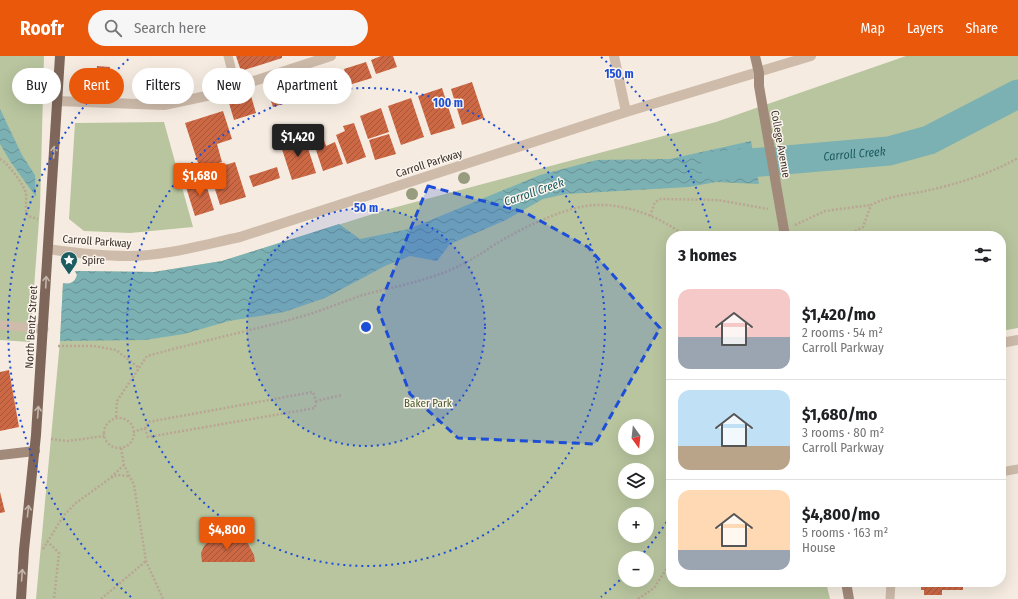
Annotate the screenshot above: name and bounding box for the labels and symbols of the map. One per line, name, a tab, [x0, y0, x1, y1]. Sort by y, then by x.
text: 150 m	[604, 67, 634, 81]
text: 100 m	[433, 96, 463, 110]
street label: College Avenue	[768, 109, 793, 179]
pin: $1,420	[265, 124, 331, 158]
water label: Carroll Creek	[823, 144, 886, 164]
one-way arrow	[50, 146, 57, 159]
street label: Carroll Parkway	[394, 147, 464, 180]
pin: $1,680	[167, 163, 233, 197]
water label: Carroll Creek	[502, 175, 566, 209]
text: 50 m	[354, 201, 378, 215]
street label: Carroll Parkway	[62, 233, 132, 250]
place icon: Spire	[59, 250, 79, 275]
place label: Spire	[82, 254, 105, 267]
one-way arrow	[42, 276, 50, 289]
street label: North Bentz Street	[23, 285, 40, 369]
centre of rings	[359, 320, 373, 334]
park label: Baker Park	[404, 397, 453, 410]
one-way arrow	[34, 406, 41, 419]
north arrow	[618, 419, 654, 455]
one-way arrow	[24, 505, 32, 518]
pin: $4,800	[194, 517, 260, 551]
one-way arrow	[19, 569, 26, 582]

